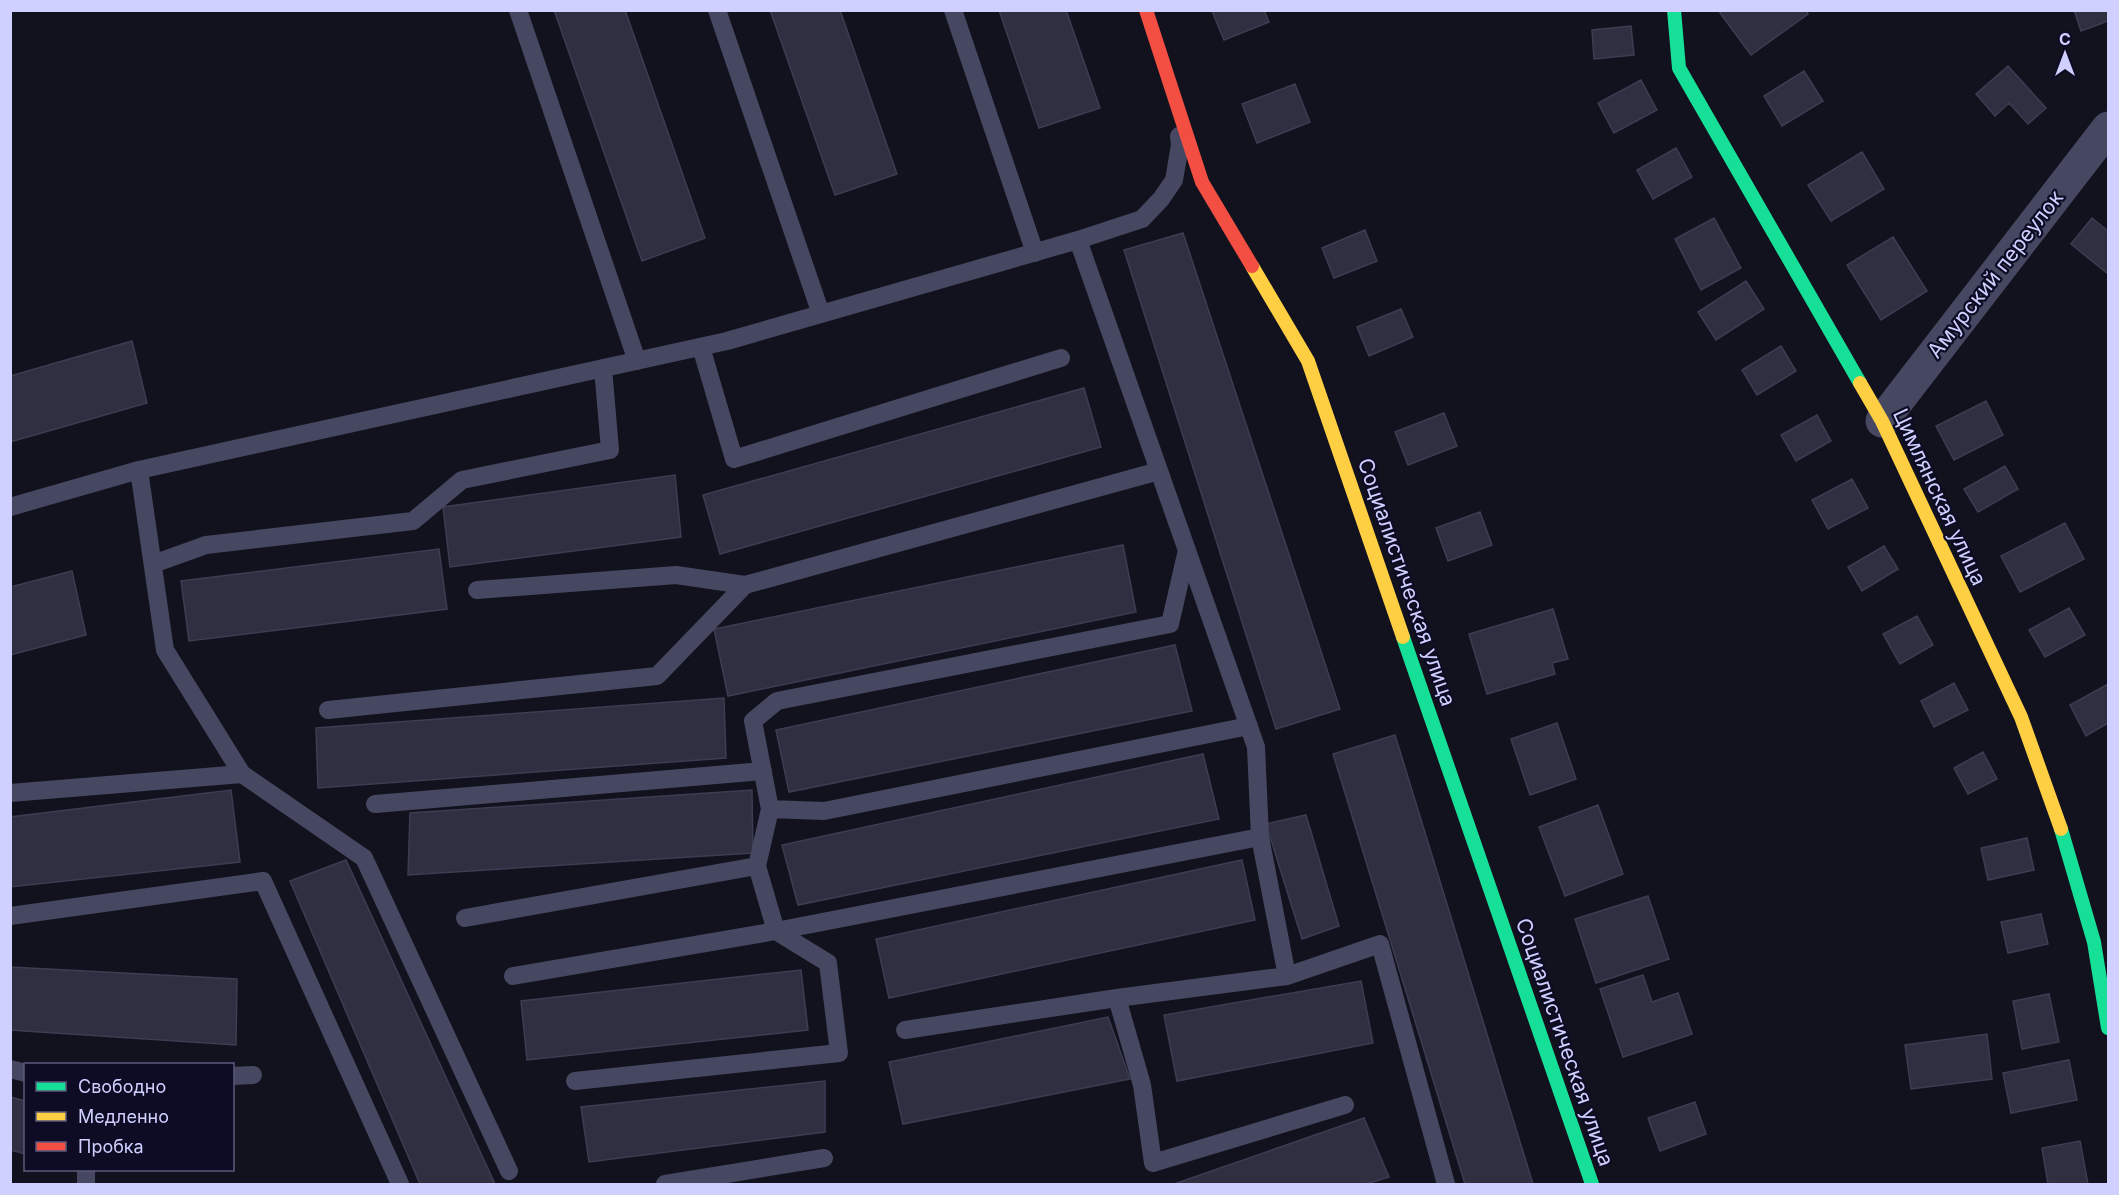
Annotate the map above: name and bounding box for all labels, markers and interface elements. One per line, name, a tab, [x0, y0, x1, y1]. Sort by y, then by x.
north arrow	[2035, 24, 2095, 84]
text: С	[2059, 29, 2071, 49]
street label: Амурский переулок	[1922, 185, 2069, 363]
street label: Цимлянская улица	[1888, 405, 1992, 589]
street label: Социалистическая улица	[1353, 455, 1461, 709]
street label: Социалистическая улица	[1511, 915, 1619, 1169]
legend	[24, 1063, 234, 1171]
text: Свободно	[78, 1076, 166, 1097]
text: Медленно	[78, 1106, 169, 1127]
text: Пробка	[78, 1136, 144, 1157]

